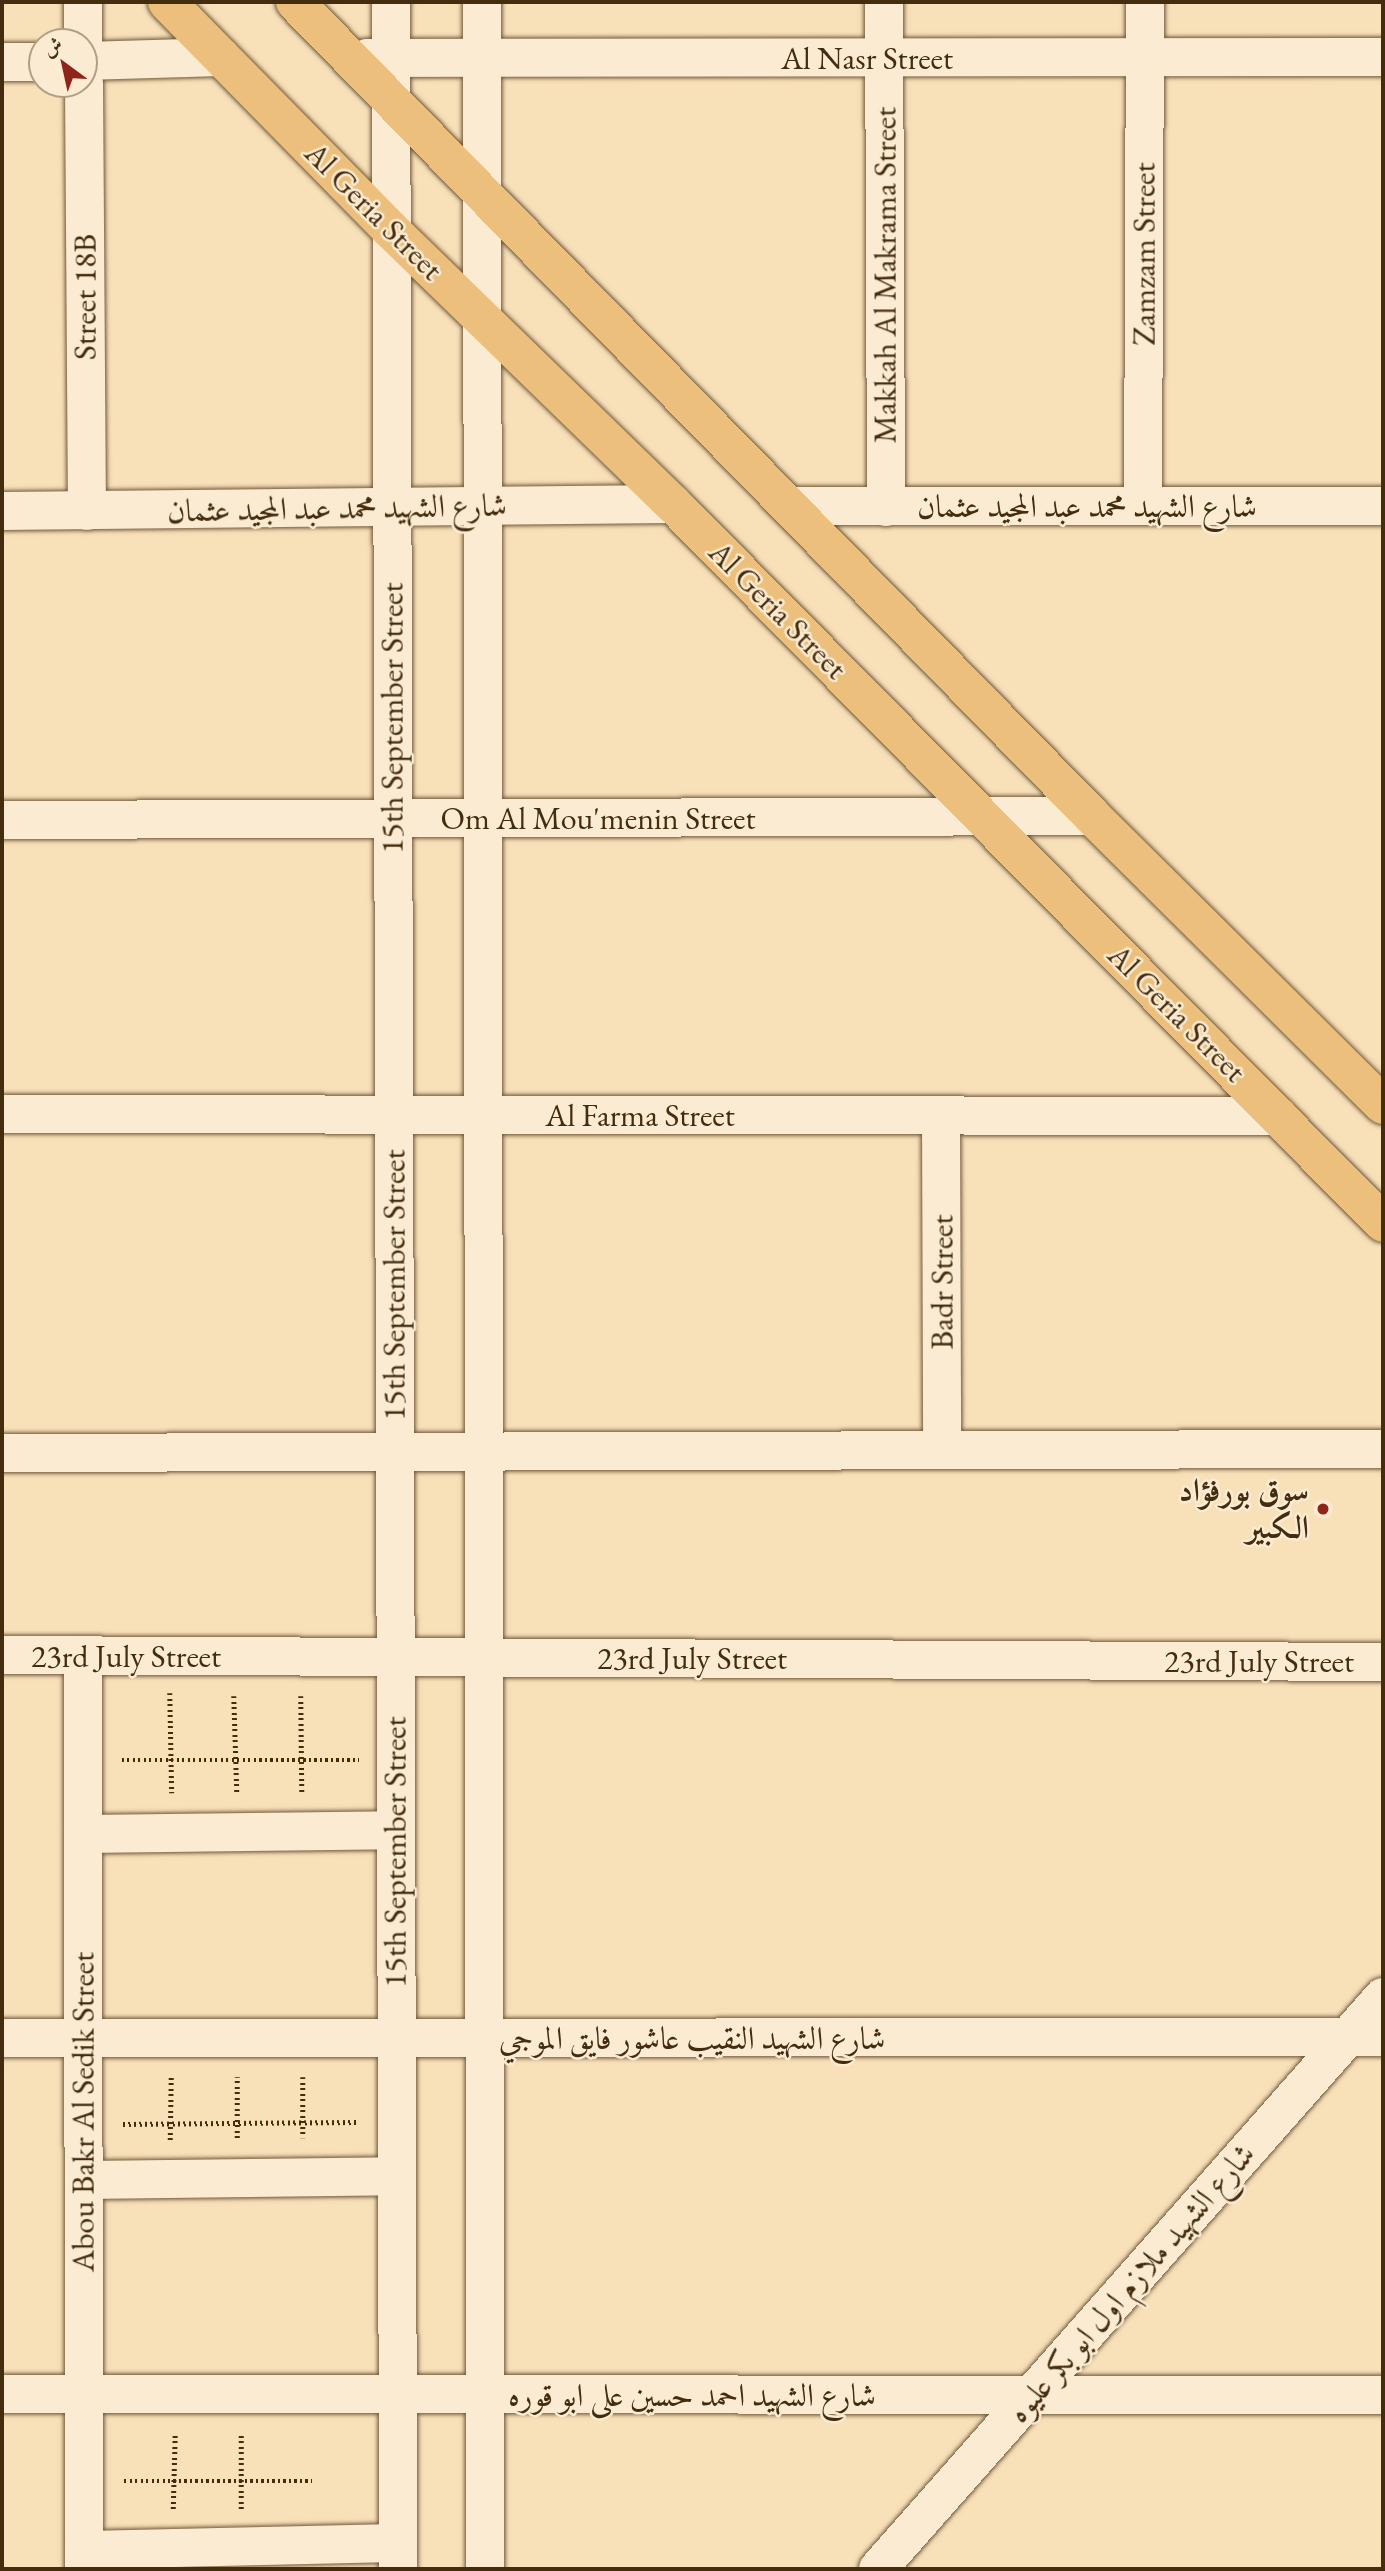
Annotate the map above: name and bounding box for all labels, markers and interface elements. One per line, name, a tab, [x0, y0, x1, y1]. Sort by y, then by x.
north arrow	[28, 28, 98, 98]
text: ش	[38, 31, 67, 62]
street label: Al Nasr Street	[781, 39, 953, 77]
street label: Makkah Al Makrama Street	[866, 107, 904, 443]
street label: Al Geria Street	[297, 134, 451, 288]
street label: Zamzam Street	[1125, 162, 1163, 346]
street label: Street 18B	[66, 234, 104, 360]
street label: شارع الشهيد محمد عبد المجيد عثمان	[167, 486, 507, 530]
street label: شارع الشهيد محمد عبد المجيد عثمان	[917, 487, 1257, 525]
street label: Al Geria Street	[701, 533, 855, 687]
street label: 15th September Street	[373, 582, 411, 854]
street label: Om Al Mou'menin Street	[441, 799, 755, 837]
street label: Al Geria Street	[1100, 936, 1254, 1090]
street label: Al Farma Street	[545, 1096, 735, 1134]
street label: 15th September Street	[375, 1149, 413, 1421]
street label: Badr Street	[923, 1214, 961, 1350]
place label: سوق بورفؤاد الكبير	[1179, 1472, 1309, 1547]
marker: سوق بورفؤاد الكبير	[1315, 1501, 1331, 1517]
street label: 23rd July Street	[31, 1637, 221, 1675]
street label: 23rd July Street	[597, 1639, 787, 1677]
street label: 23rd July Street	[1164, 1642, 1354, 1680]
street label: 15th September Street	[376, 1716, 414, 1988]
street label: Abou Bakr Al Sedik Street	[64, 1952, 102, 2272]
street label: شارع الشهيد النقيب عاشور فايق الموجي	[499, 2019, 885, 2057]
street label: شارع الشهيد ملازم اول ابو بكر عليوه	[999, 2135, 1263, 2431]
street label: شارع الشهيد احمد حسين على ابو قوره	[508, 2376, 876, 2414]

